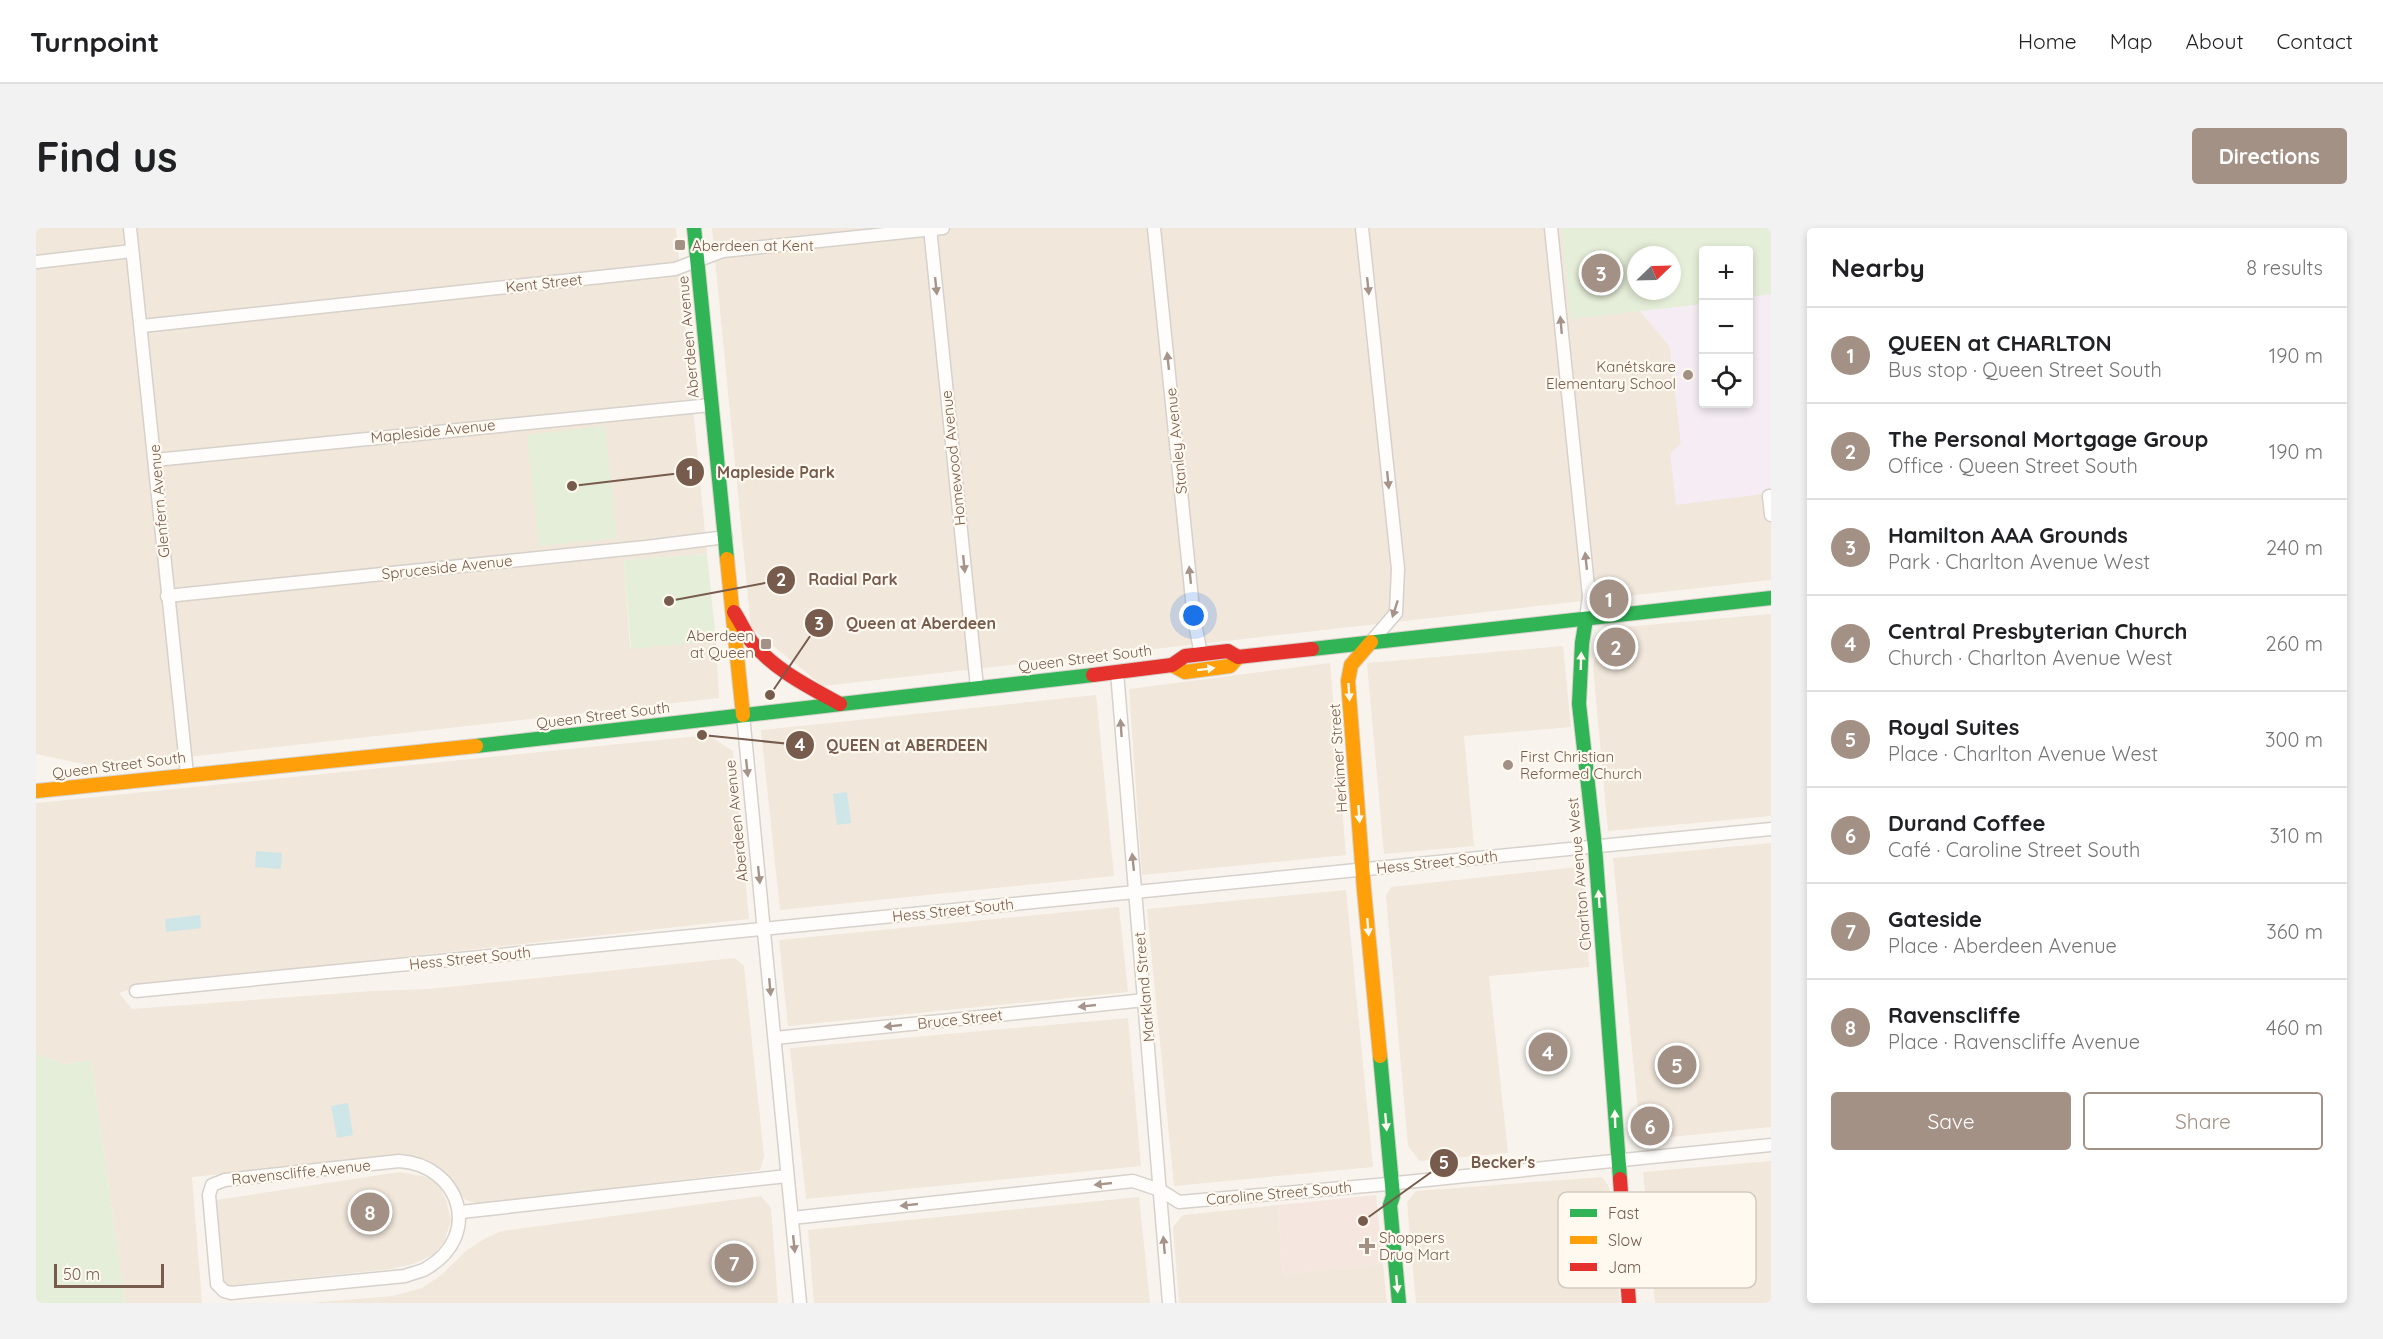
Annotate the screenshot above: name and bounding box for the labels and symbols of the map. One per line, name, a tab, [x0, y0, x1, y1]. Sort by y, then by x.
place label: Aberdeen at Kent	[692, 236, 814, 255]
marker: Aberdeen at Kent	[673, 238, 687, 252]
north arrow	[1627, 246, 1681, 300]
pin: 3	[1582, 250, 1620, 296]
street label: Kent Street	[505, 270, 583, 296]
street label: Aberdeen Avenue	[673, 275, 703, 399]
one-way arrow	[931, 277, 941, 296]
one-way arrow	[1363, 277, 1373, 296]
one-way arrow	[1556, 316, 1566, 335]
one-way arrow	[1163, 351, 1173, 370]
place label: Kanétskare Elementary School	[1546, 357, 1676, 393]
marker: Kanétskare Elementary School	[1681, 368, 1695, 382]
street label: Stanley Avenue	[1161, 387, 1191, 495]
street label: Homewood Avenue	[936, 389, 970, 527]
street label: Mapleside Avenue	[370, 415, 496, 447]
street label: Glenfern Avenue	[145, 443, 173, 559]
callout: Mapleside Park	[675, 455, 847, 489]
text: 1	[686, 461, 694, 484]
text: Mapleside Park	[717, 462, 835, 482]
one-way arrow	[1384, 471, 1393, 490]
street label: Spruceside Avenue	[381, 551, 513, 583]
one-way arrow	[1581, 552, 1590, 571]
one-way arrow	[959, 554, 969, 573]
callout: Radial Park	[766, 563, 909, 597]
one-way arrow	[1185, 566, 1195, 585]
text: 2	[776, 568, 786, 591]
text: Radial Park	[808, 569, 898, 589]
pin: 1	[1590, 576, 1628, 622]
your location	[1179, 601, 1208, 630]
one-way arrow	[1390, 601, 1399, 619]
callout: Queen at Aberdeen	[804, 606, 1008, 640]
text: 3	[814, 612, 824, 635]
text: Queen at Aberdeen	[846, 613, 996, 633]
pin: 2	[1596, 624, 1636, 670]
place label: Aberdeen at Queen	[687, 626, 754, 662]
marker: Aberdeen at Queen	[759, 637, 773, 651]
street label: Queen Street South	[1017, 640, 1153, 676]
one-way arrow	[1577, 652, 1586, 671]
one-way arrow	[1197, 664, 1216, 674]
one-way arrow	[1345, 683, 1354, 702]
street label: Queen Street South	[535, 697, 671, 733]
street label: Herkimer Street	[1325, 703, 1351, 813]
one-way arrow	[1117, 718, 1126, 737]
callout: QUEEN at ABERDEEN	[785, 728, 1000, 762]
text: 4	[795, 733, 806, 756]
text: QUEEN at ABERDEEN	[826, 735, 988, 755]
street label: Queen Street South	[51, 747, 187, 783]
place label: First Christian Reformed Church	[1520, 747, 1642, 783]
marker: First Christian Reformed Church	[1501, 758, 1515, 772]
street label: Aberdeen Avenue	[720, 759, 752, 883]
one-way arrow	[743, 759, 752, 778]
street label: Charlton Avenue West	[1563, 797, 1595, 951]
one-way arrow	[1354, 804, 1363, 823]
street label: Hess Street South	[1375, 846, 1499, 878]
one-way arrow	[1128, 852, 1138, 871]
one-way arrow	[754, 866, 763, 885]
one-way arrow	[1594, 890, 1604, 909]
street label: Hess Street South	[891, 894, 1015, 926]
one-way arrow	[1363, 918, 1373, 937]
street label: Markland Street	[1130, 931, 1158, 1043]
street label: Hess Street South	[408, 942, 532, 974]
one-way arrow	[765, 978, 775, 997]
one-way arrow	[1077, 1001, 1096, 1011]
street label: Bruce Street	[917, 1005, 1003, 1033]
one-way arrow	[883, 1021, 902, 1031]
pin: 4	[1528, 1030, 1568, 1074]
pin: 5	[1658, 1042, 1696, 1088]
pin: 6	[1630, 1104, 1670, 1148]
one-way arrow	[1611, 1110, 1620, 1129]
one-way arrow	[1381, 1112, 1391, 1131]
callout: Becker's	[1429, 1146, 1547, 1180]
text: 5	[1439, 1151, 1449, 1174]
text: Becker's	[1471, 1152, 1536, 1172]
street label: Ravenscliffe Avenue	[230, 1155, 372, 1189]
street label: Caroline Street South	[1205, 1177, 1353, 1209]
one-way arrow	[1093, 1179, 1112, 1189]
pin: 8	[350, 1190, 390, 1234]
legend	[1558, 1192, 1756, 1288]
one-way arrow	[899, 1200, 918, 1210]
text: Fast	[1608, 1203, 1639, 1223]
place label: Shoppers Drug Mart	[1379, 1228, 1450, 1264]
text: Slow	[1608, 1230, 1642, 1250]
one-way arrow	[789, 1234, 799, 1253]
one-way arrow	[1159, 1235, 1169, 1254]
marker: Shoppers Drug Mart	[1360, 1239, 1374, 1253]
pin: 7	[714, 1240, 754, 1286]
text: Jam	[1608, 1257, 1641, 1277]
scale bar	[54, 1261, 164, 1288]
one-way arrow	[1392, 1274, 1402, 1293]

